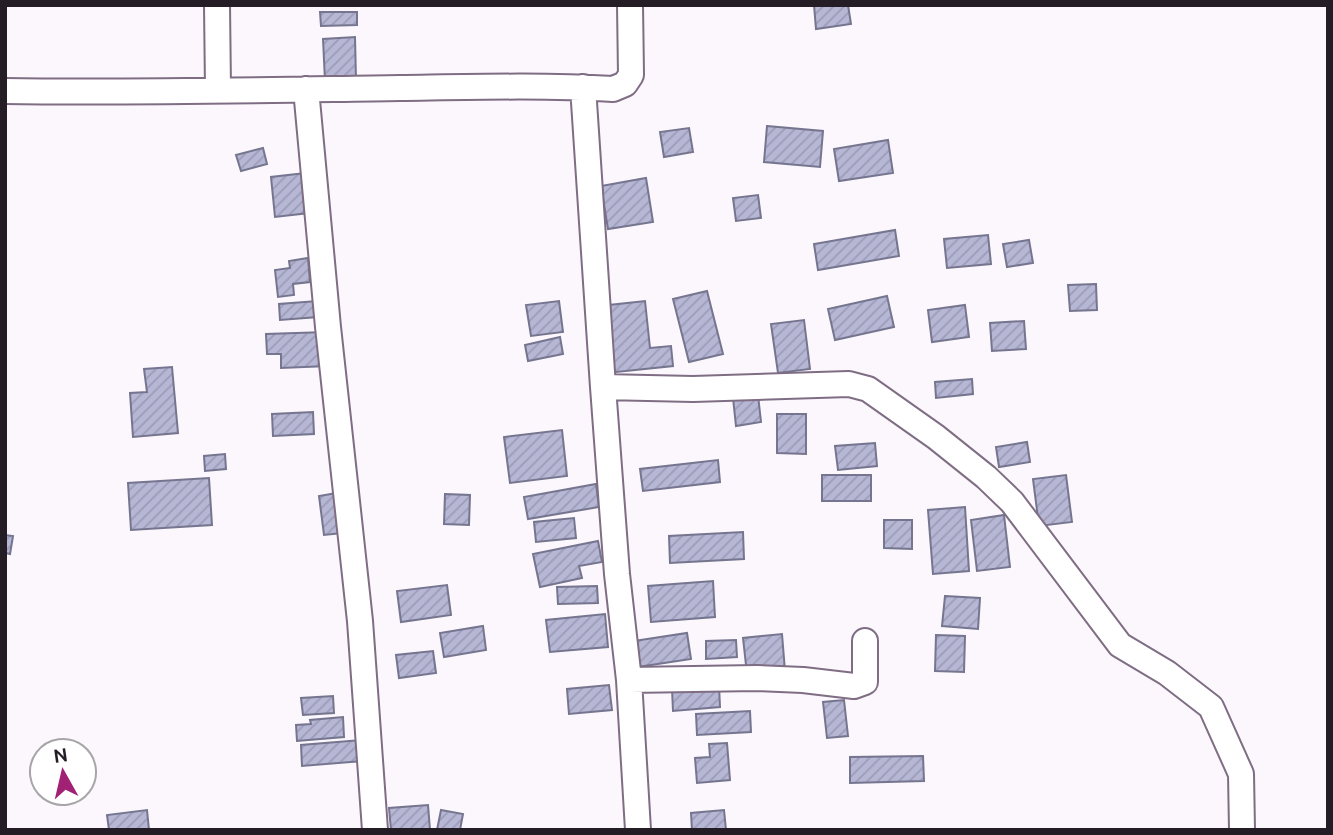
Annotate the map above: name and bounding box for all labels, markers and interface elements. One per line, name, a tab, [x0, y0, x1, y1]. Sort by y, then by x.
north arrow	[28, 737, 98, 807]
text: N	[52, 743, 69, 767]

